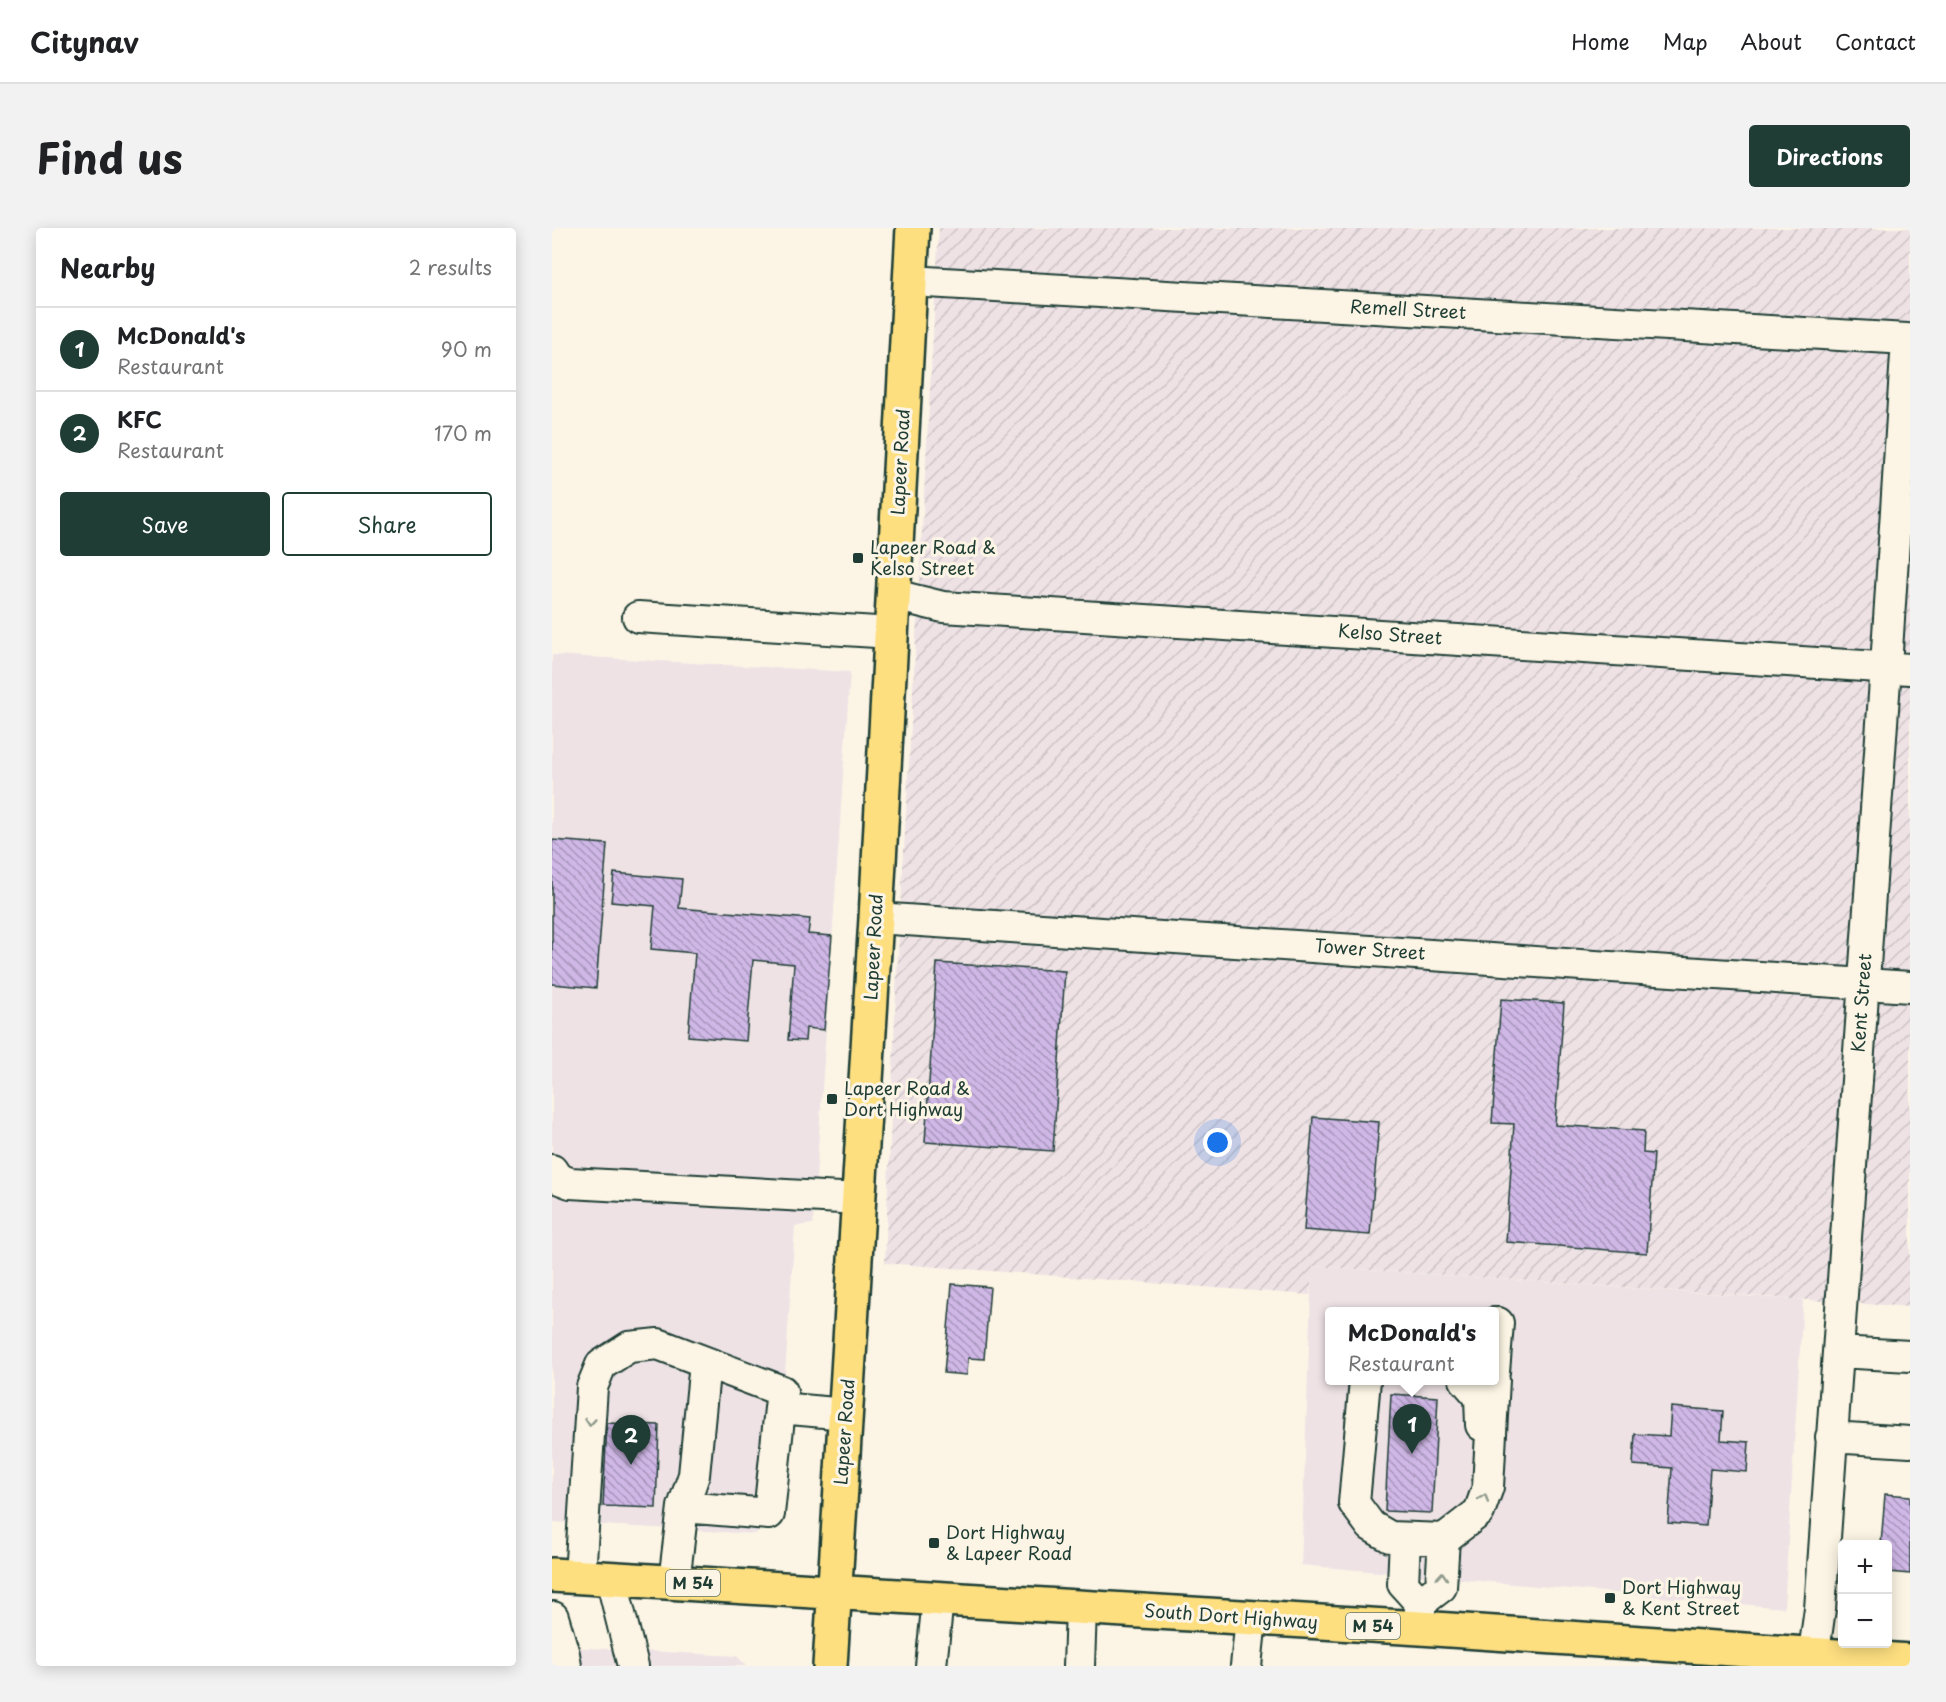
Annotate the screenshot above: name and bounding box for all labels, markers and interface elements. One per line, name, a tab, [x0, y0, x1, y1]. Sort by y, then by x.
text: Citynav	[30, 20, 139, 63]
text: Home	[1571, 25, 1630, 57]
text: Map	[1663, 25, 1708, 57]
text: About	[1741, 25, 1802, 57]
text: Contact	[1835, 25, 1916, 57]
text: Find us	[36, 125, 183, 188]
button: Directions	[1749, 125, 1910, 187]
text: Nearby	[60, 248, 155, 287]
text: 2 results	[409, 252, 492, 282]
street label: Remell Street	[1349, 292, 1467, 325]
text: McDonald's	[117, 318, 246, 351]
text: 1	[75, 334, 84, 364]
text: 90 m	[441, 334, 492, 364]
text: Restaurant	[117, 351, 224, 381]
text: KFC	[117, 402, 162, 435]
street label: Lapeer Road	[883, 408, 916, 516]
text: 2	[72, 418, 87, 448]
text: 170 m	[434, 418, 492, 448]
text: Restaurant	[117, 435, 224, 465]
button: Save	[60, 492, 270, 556]
button: Share	[282, 492, 492, 556]
place label: Lapeer Road & Kelso Street	[870, 533, 996, 581]
marker: Lapeer Road & Kelso Street	[851, 551, 865, 565]
street label: Kelso Street	[1337, 616, 1443, 651]
street label: Lapeer Road	[856, 893, 889, 1001]
street label: Tower Street	[1314, 931, 1426, 966]
street label: Kent Street	[1844, 952, 1877, 1053]
place label: Lapeer Road & Dort Highway	[844, 1074, 970, 1122]
marker: Lapeer Road & Dort Highway	[825, 1092, 839, 1106]
your location	[1203, 1128, 1232, 1157]
popup	[1325, 1307, 1499, 1385]
text: McDonald's	[1348, 1315, 1476, 1348]
text: Restaurant	[1348, 1348, 1455, 1378]
street label: Lapeer Road	[826, 1378, 861, 1486]
pin: 1	[1392, 1404, 1432, 1454]
pin: 2	[612, 1416, 650, 1465]
one-way arrow	[584, 1417, 597, 1426]
one-way arrow	[1476, 1493, 1489, 1504]
place label: Dort Highway & Lapeer Road	[946, 1518, 1072, 1566]
marker: Dort Highway & Lapeer Road	[927, 1536, 941, 1550]
map controls	[1838, 1540, 1892, 1648]
button: +	[1838, 1540, 1892, 1594]
road number: M 54	[666, 1570, 720, 1596]
one-way arrow	[1435, 1571, 1448, 1581]
place label: Dort Highway & Kent Street	[1622, 1573, 1741, 1621]
marker: Dort Highway & Kent Street	[1603, 1591, 1617, 1605]
button: −	[1838, 1594, 1892, 1648]
street label: South Dort Highway	[1143, 1596, 1319, 1635]
road number: M 54	[1346, 1613, 1400, 1639]

